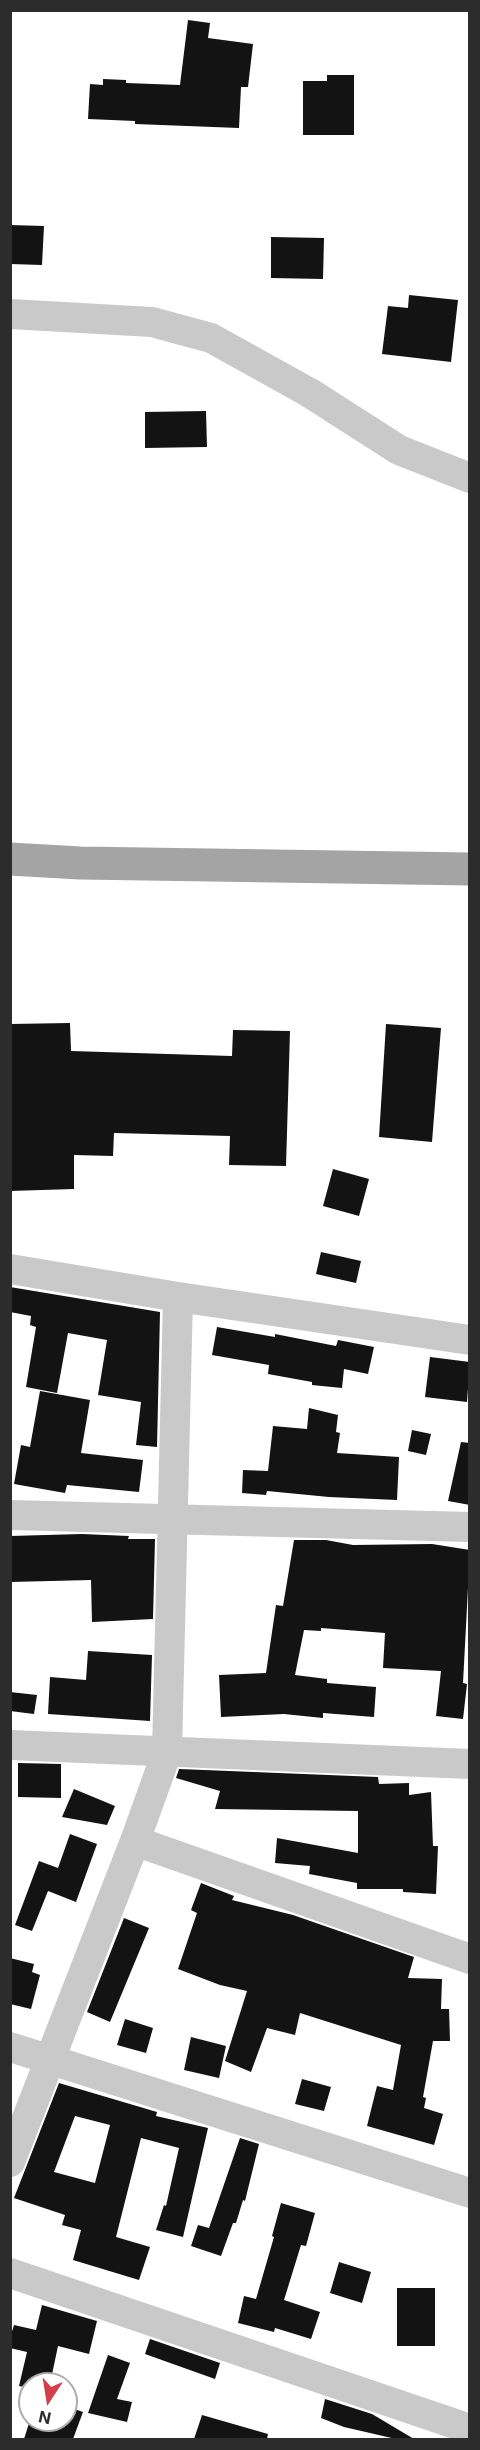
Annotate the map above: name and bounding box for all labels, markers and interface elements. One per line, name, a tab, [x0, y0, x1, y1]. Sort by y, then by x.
north arrow	[18, 2372, 78, 2432]
text: N	[37, 2407, 53, 2429]

